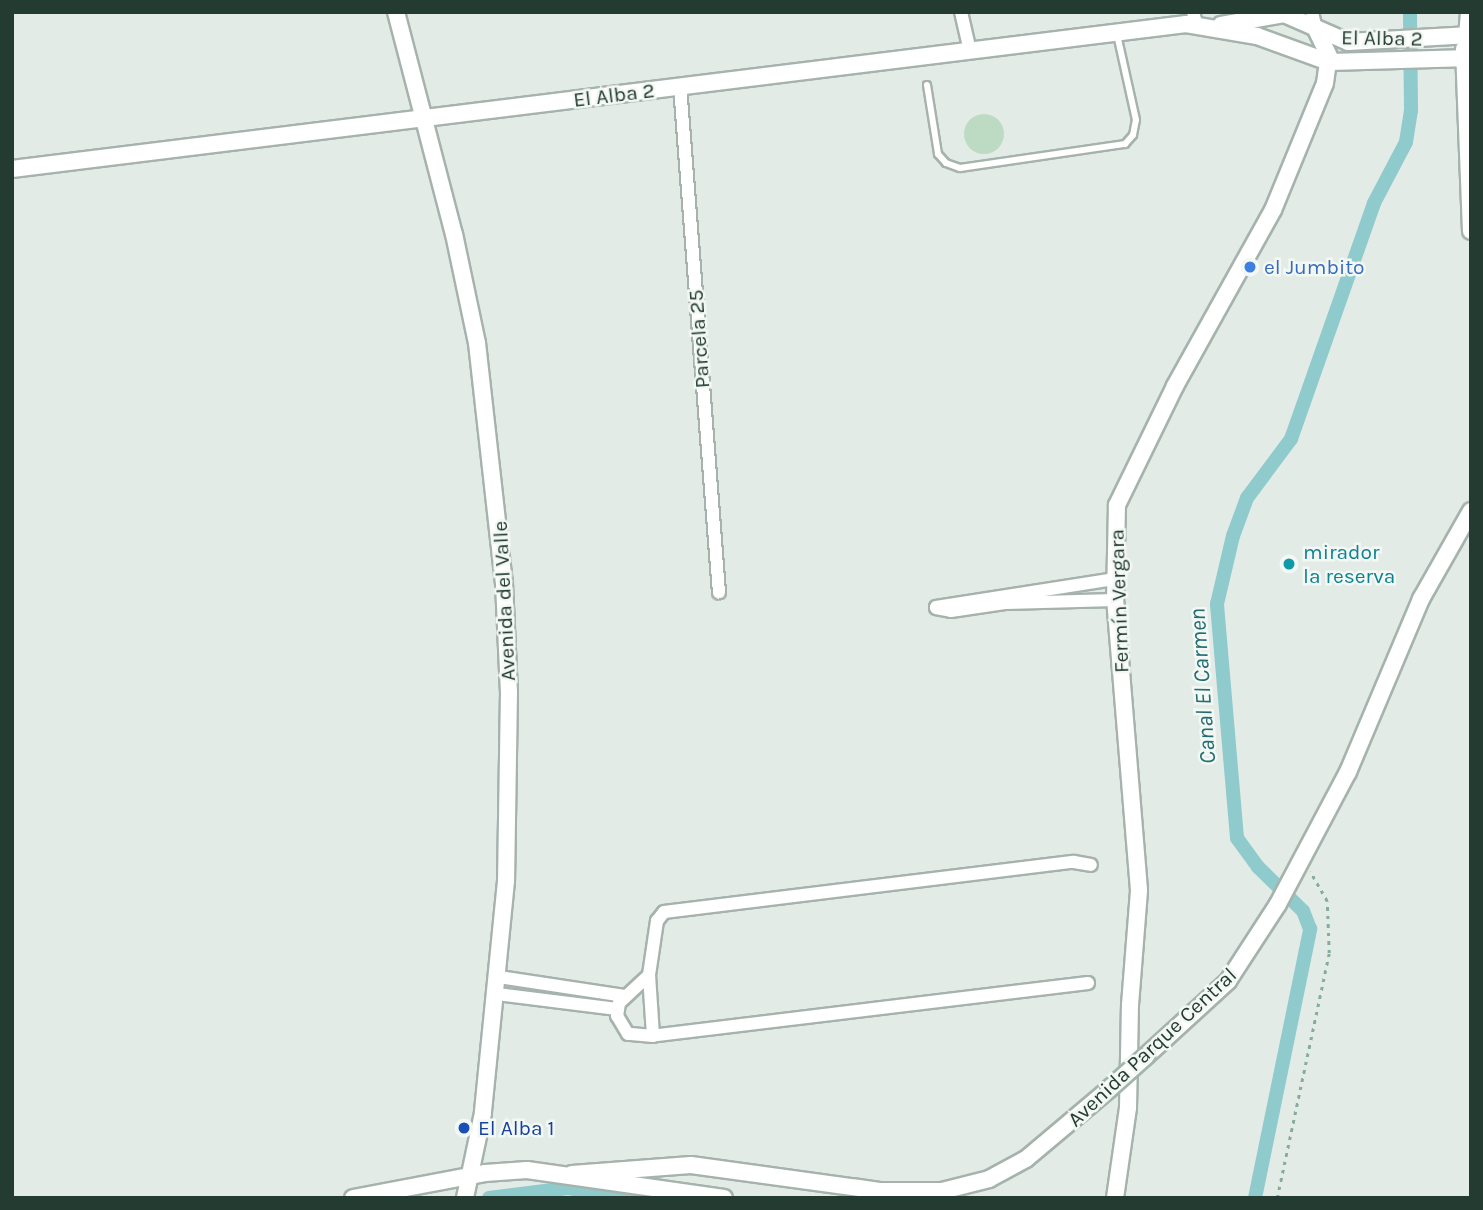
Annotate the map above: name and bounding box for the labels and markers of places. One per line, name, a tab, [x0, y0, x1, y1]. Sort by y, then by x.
place label: el Jumbito	[1264, 254, 1365, 280]
marker: el Jumbito	[1242, 259, 1258, 275]
place label: mirador la reserva	[1303, 539, 1395, 589]
marker: mirador la reserva	[1281, 556, 1297, 572]
place label: El Alba 1	[478, 1115, 555, 1141]
marker: El Alba 1	[456, 1120, 472, 1136]

